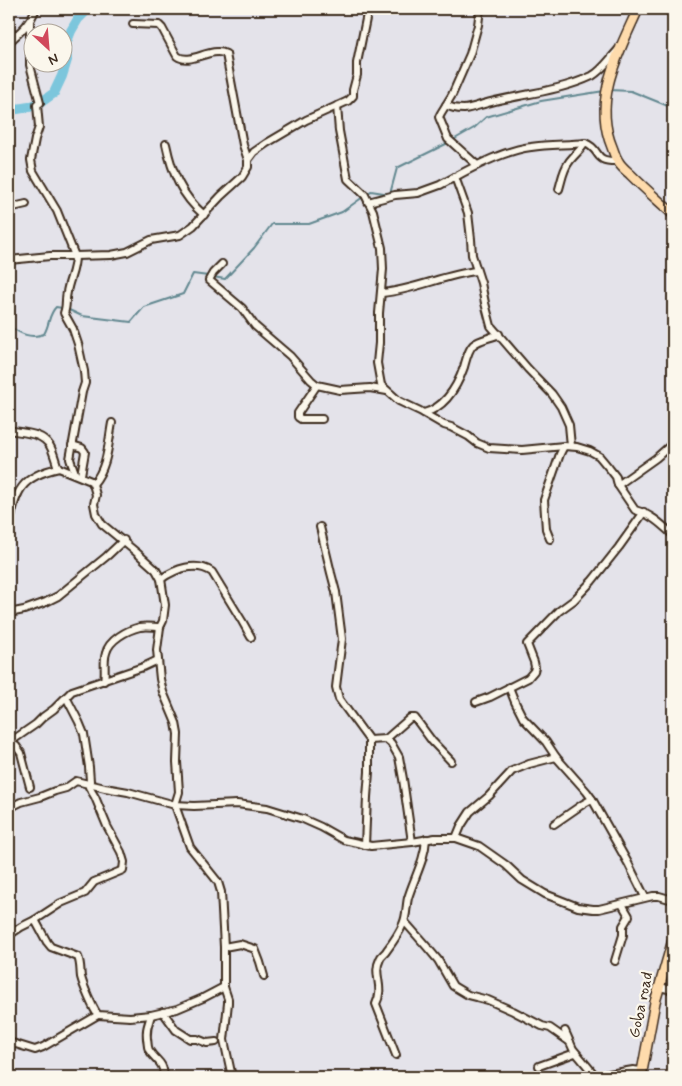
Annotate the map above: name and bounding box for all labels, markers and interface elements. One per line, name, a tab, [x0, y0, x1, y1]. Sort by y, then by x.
north arrow	[22, 22, 72, 72]
text: N	[45, 49, 61, 69]
street label: Goba road	[624, 970, 658, 1040]

